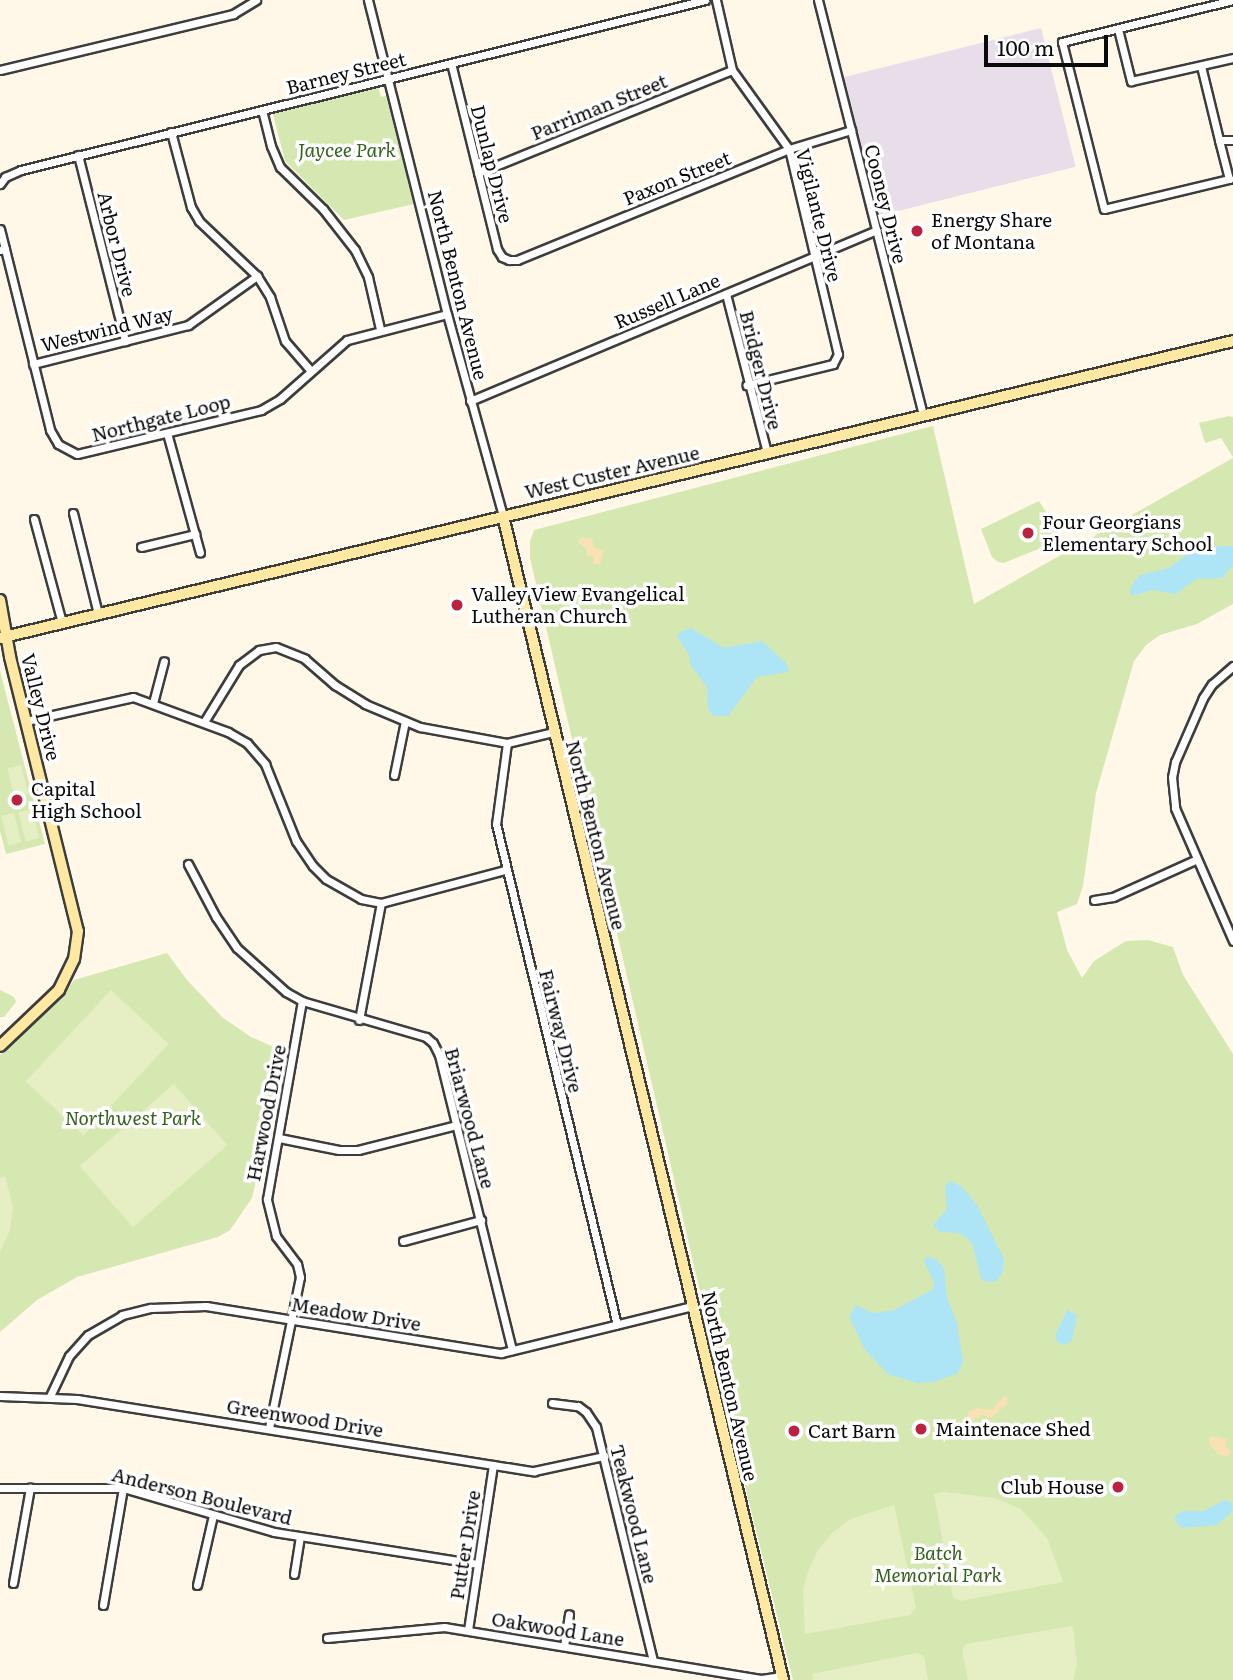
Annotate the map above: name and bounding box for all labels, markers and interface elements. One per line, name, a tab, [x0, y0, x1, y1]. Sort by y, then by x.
scale bar	[988, 21, 1112, 65]
text: 100 m	[997, 31, 1054, 62]
street label: Barney Street	[284, 47, 408, 99]
street label: Parriman Street	[528, 69, 670, 145]
street label: Dunlap Drive	[466, 103, 518, 225]
park label: Jaycee Park	[298, 139, 396, 161]
street label: Cooney Drive	[860, 142, 912, 266]
street label: Paxon Street	[620, 146, 734, 210]
street label: Vigilante Drive	[791, 146, 847, 284]
street label: North Benton Avenue	[423, 188, 493, 382]
street label: Arbor Drive	[93, 189, 141, 299]
place label: Energy Share of Montana	[931, 209, 1052, 253]
marker: Energy Share of Montana	[909, 223, 925, 239]
street label: Russell Lane	[611, 268, 723, 334]
street label: Westwind Way	[39, 302, 175, 356]
street label: Bridger Drive	[735, 308, 787, 432]
street label: Northgate Loop	[89, 390, 233, 446]
street label: West Custer Avenue	[522, 441, 702, 503]
place label: Four Georgians Elementary School	[1042, 511, 1213, 555]
marker: Four Georgians Elementary School	[1020, 525, 1036, 541]
place label: Valley View Evangelical Lutheran Church	[471, 583, 685, 627]
marker: Valley View Evangelical Lutheran Church	[449, 597, 465, 613]
street label: Valley Drive	[17, 651, 65, 763]
street label: North Benton Avenue	[561, 738, 631, 932]
place label: Capital High School	[31, 778, 142, 822]
marker: Capital High School	[9, 792, 25, 808]
street label: Fairway Drive	[535, 967, 587, 1095]
street label: Harwood Drive	[242, 1043, 290, 1183]
street label: Briarwood Lane	[440, 1045, 500, 1191]
park label: Northwest Park	[65, 1107, 201, 1129]
street label: North Benton Avenue	[697, 1289, 763, 1483]
street label: Meadow Drive	[289, 1292, 423, 1336]
street label: Greenwood Drive	[225, 1394, 385, 1442]
place label: Maintenace Shed	[935, 1418, 1091, 1440]
place label: Cart Barn	[808, 1420, 896, 1442]
marker: Maintenace Shed	[913, 1421, 929, 1437]
marker: Cart Barn	[786, 1423, 802, 1439]
street label: Teakwood Lane	[606, 1442, 662, 1586]
street label: Anderson Boulevard	[110, 1463, 294, 1529]
place label: Club House	[1001, 1476, 1104, 1498]
marker: Club House	[1110, 1479, 1126, 1495]
street label: Putter Drive	[445, 1489, 485, 1601]
park label: Batch Memorial Park	[874, 1542, 1002, 1586]
street label: Oakwood Lane	[490, 1607, 626, 1651]

